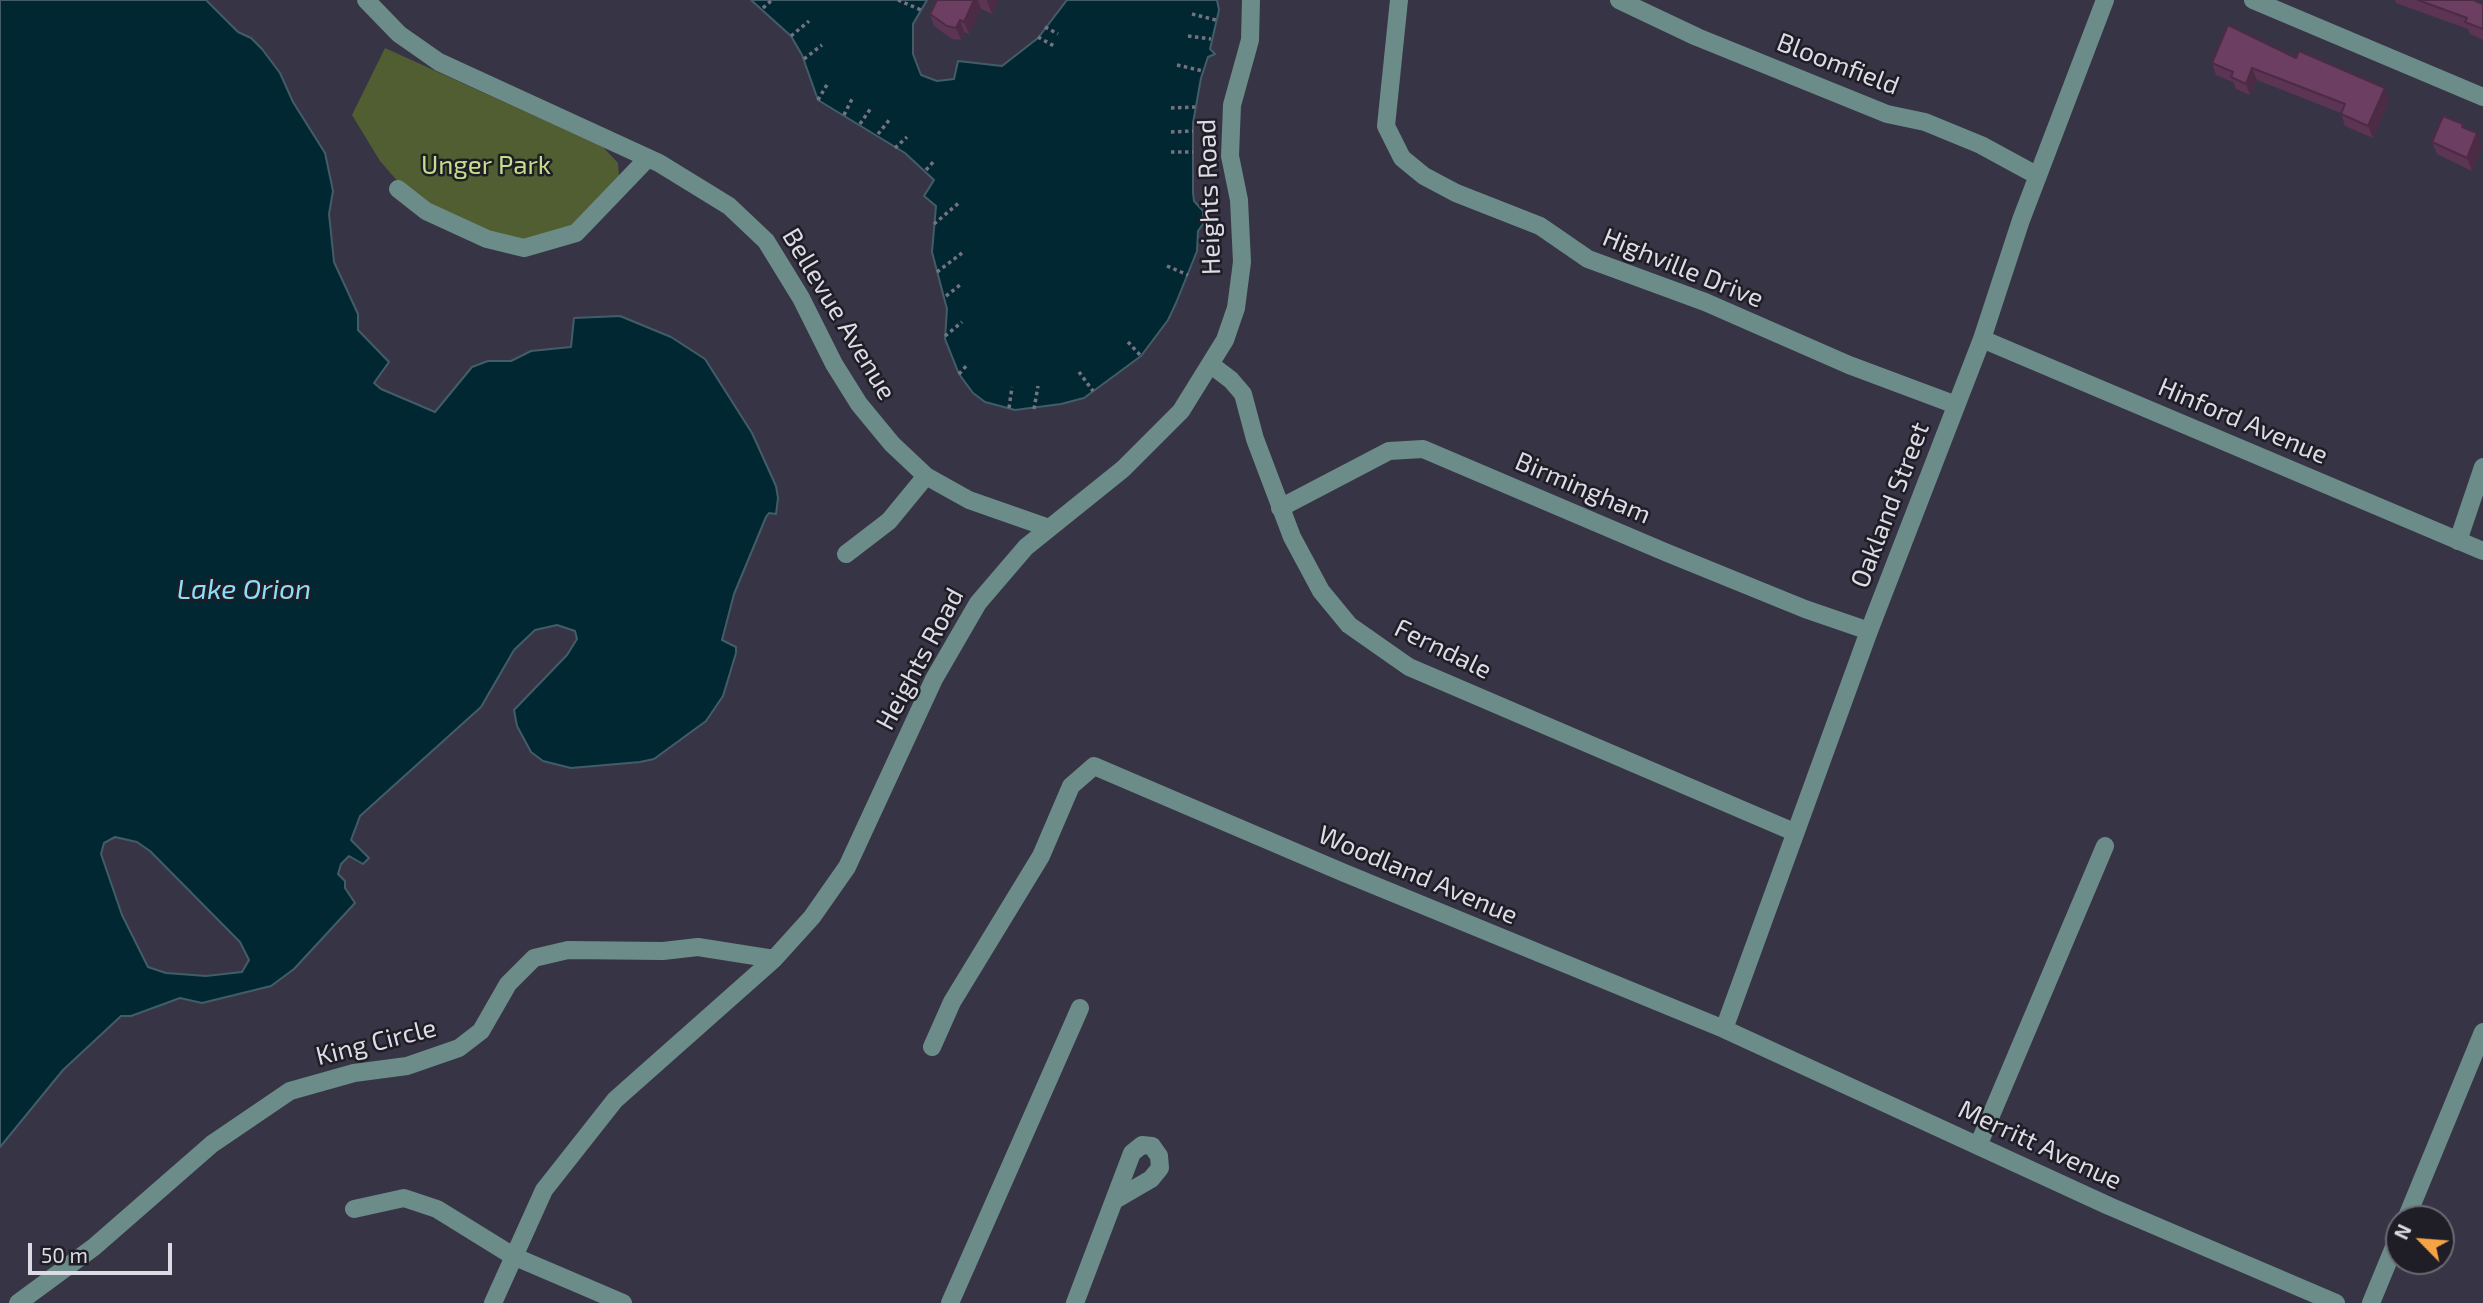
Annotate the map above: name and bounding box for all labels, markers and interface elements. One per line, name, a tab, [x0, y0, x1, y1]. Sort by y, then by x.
street label: Bloomfield	[1772, 26, 1904, 102]
street label: Heights Road	[1191, 118, 1227, 276]
park label: Unger Park	[421, 149, 551, 181]
street label: Bellevue Avenue	[775, 222, 903, 406]
street label: Highville Drive	[1598, 222, 1768, 314]
street label: Hinford Avenue	[2153, 371, 2333, 471]
street label: Oakland Street	[1844, 418, 1936, 592]
street label: Birmingham	[1511, 446, 1655, 530]
water label: Lake Orion	[177, 573, 311, 607]
street label: Heights Road	[870, 583, 970, 735]
street label: Ferndale	[1389, 612, 1497, 686]
street label: Woodland Avenue	[1314, 819, 1522, 931]
street label: King Circle	[313, 1012, 439, 1072]
street label: Merritt Avenue	[1953, 1094, 2127, 1196]
north arrow	[2385, 1205, 2455, 1275]
text: N	[2389, 1221, 2416, 1243]
scale bar	[32, 1230, 175, 1274]
text: 50 m	[41, 1242, 88, 1267]

